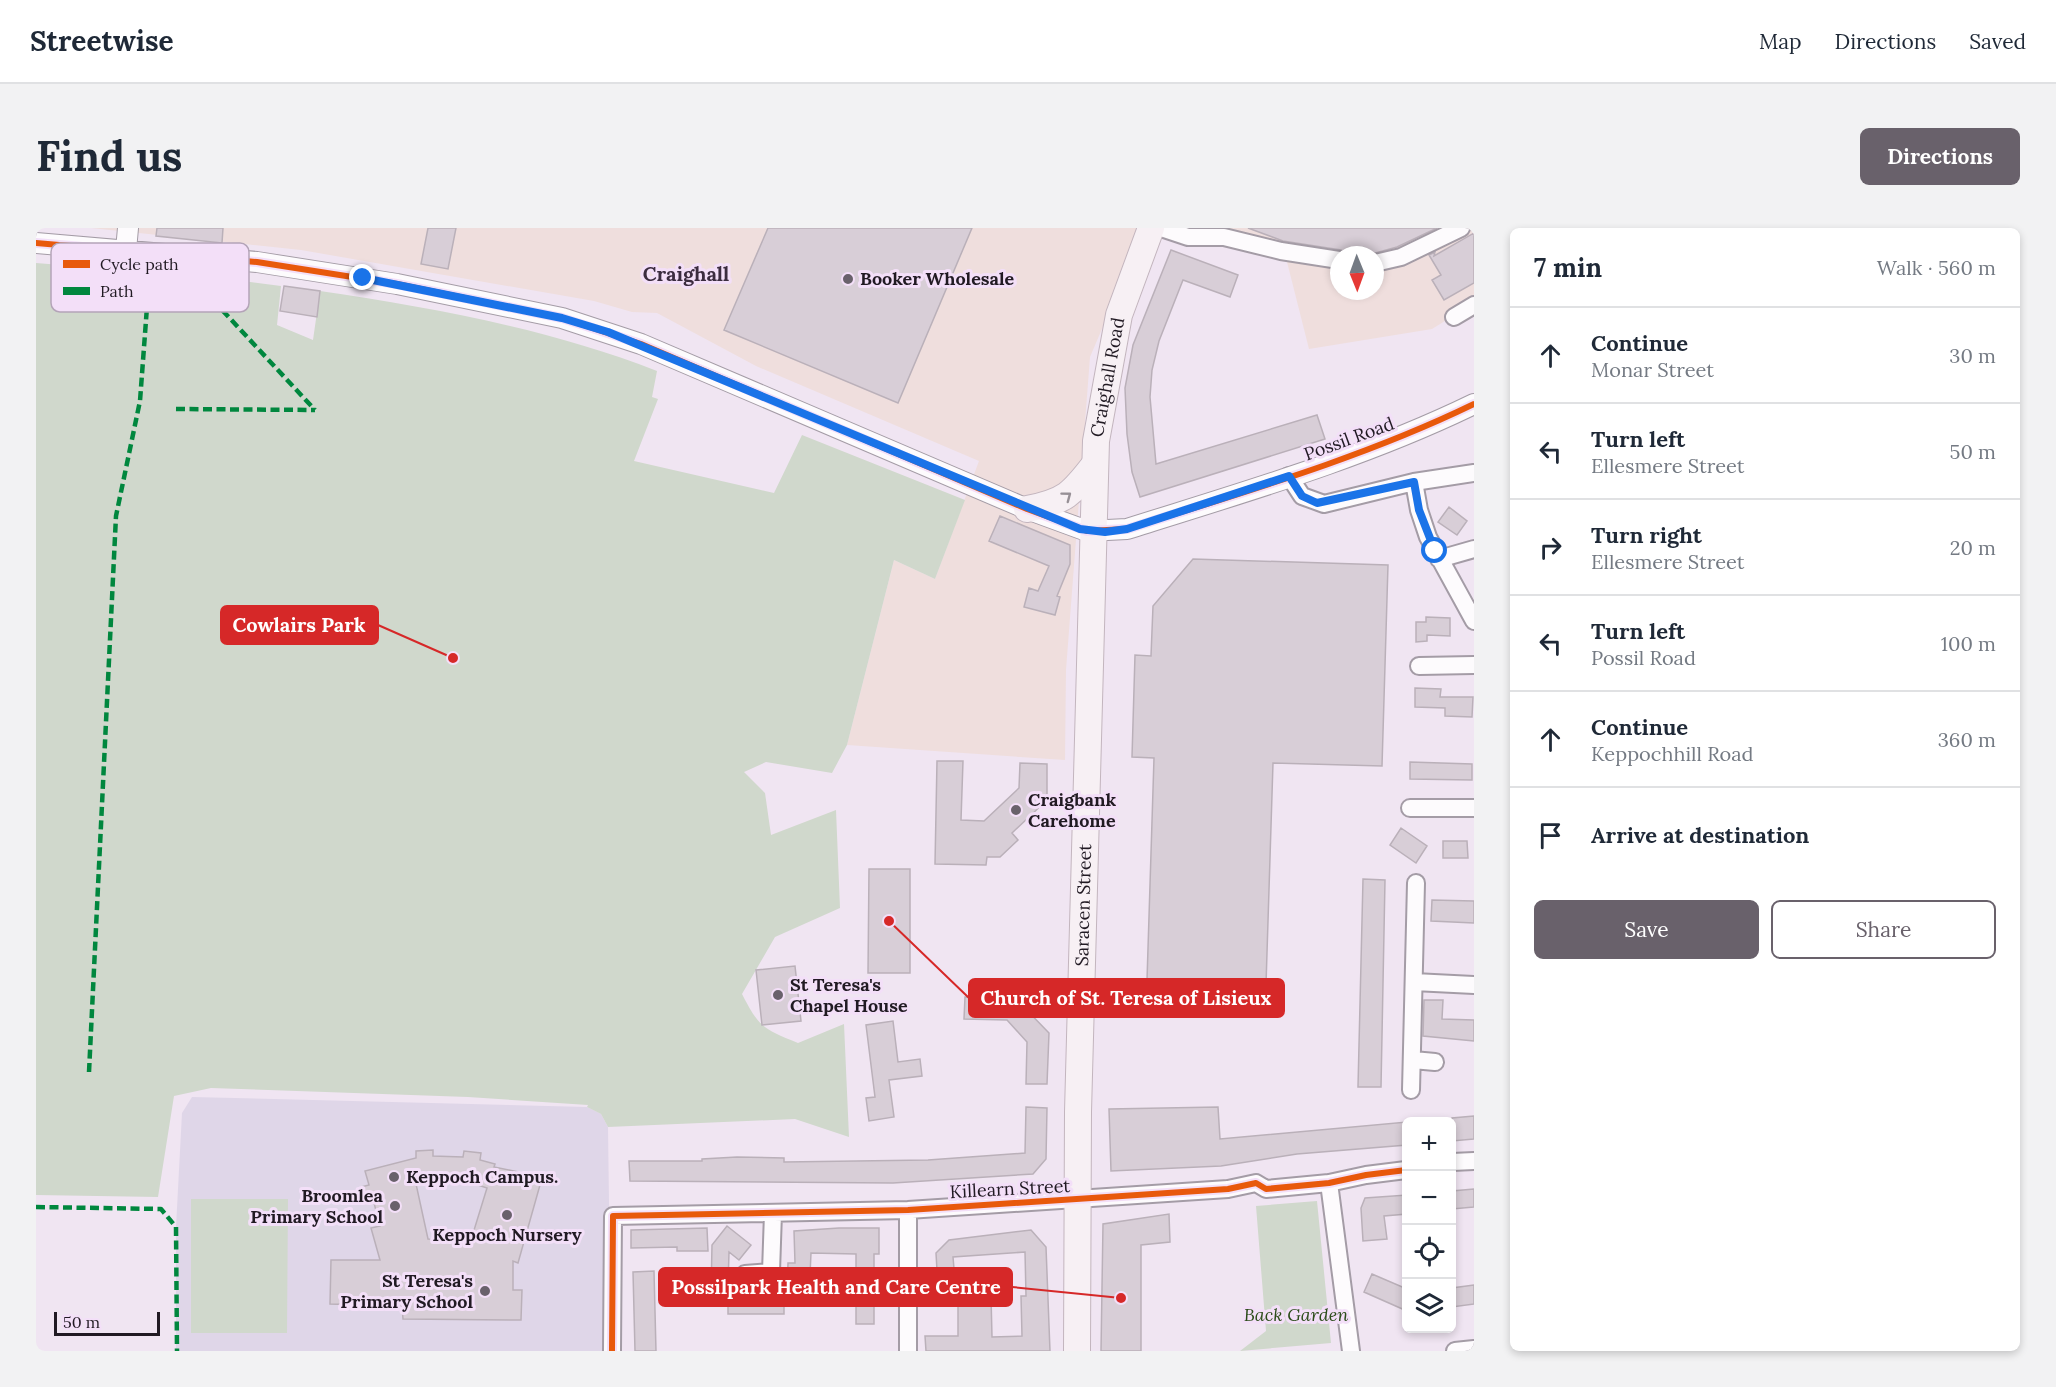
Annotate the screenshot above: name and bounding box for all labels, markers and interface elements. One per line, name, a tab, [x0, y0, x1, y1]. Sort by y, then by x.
text: Streetwise	[30, 23, 174, 59]
text: Map	[1759, 28, 1802, 55]
text: Directions	[1835, 28, 1936, 55]
text: Saved	[1969, 28, 2026, 55]
button: Directions	[1860, 128, 2020, 185]
text: Find us	[36, 129, 182, 183]
legend	[51, 243, 249, 312]
north arrow	[1330, 246, 1384, 300]
text: 7 min	[1534, 251, 1602, 284]
text: Cycle path	[100, 254, 179, 274]
text: Walk · 560 m	[1877, 255, 1996, 280]
district label: Craighall	[643, 261, 729, 286]
route end	[349, 264, 375, 290]
place label: Booker Wholesale	[860, 267, 1015, 290]
marker: Booker Wholesale	[841, 272, 855, 286]
text: Path	[100, 281, 134, 301]
street label: Craighall Road	[1085, 315, 1129, 439]
text: Continue	[1591, 329, 1688, 357]
icon: ahead	[1534, 339, 1567, 372]
text: 30 m	[1949, 343, 1996, 368]
text: Monar Street	[1591, 357, 1714, 382]
street label: Possil Road	[1301, 412, 1397, 465]
text: Turn left	[1591, 425, 1685, 453]
icon: left	[1534, 435, 1567, 468]
text: 50 m	[1950, 439, 1996, 464]
text: Ellesmere Street	[1591, 453, 1744, 478]
one-way arrow	[1060, 492, 1071, 503]
text: Turn right	[1591, 521, 1702, 549]
icon: right	[1534, 531, 1567, 564]
text: 20 m	[1950, 535, 1996, 560]
route start	[1421, 537, 1447, 563]
text: Ellesmere Street	[1591, 549, 1744, 574]
callout: Cowlairs Park	[221, 606, 378, 644]
text: Cowlairs Park	[232, 612, 366, 637]
text: Turn left	[1591, 617, 1685, 645]
icon: left	[1534, 627, 1567, 660]
text: 100 m	[1941, 631, 1996, 656]
text: Possil Road	[1591, 645, 1696, 670]
text: Continue	[1591, 713, 1688, 741]
icon: ahead	[1534, 723, 1567, 756]
text: 360 m	[1938, 727, 1996, 752]
text: Keppochhill Road	[1591, 741, 1754, 766]
place label: Craigbank Carehome	[1028, 788, 1116, 832]
marker: Craigbank Carehome	[1009, 803, 1023, 817]
icon: arrive	[1534, 819, 1567, 852]
text: Arrive at destination	[1591, 821, 1809, 849]
street label: Saracen Street	[1070, 844, 1096, 967]
button: Save	[1534, 900, 1759, 959]
button: Share	[1771, 900, 1996, 959]
place label: St Teresa's Chapel House	[790, 973, 908, 1017]
callout: Church of St. Teresa of Lisieux	[969, 979, 1284, 1017]
text: Church of St. Teresa of Lisieux	[981, 985, 1272, 1010]
marker: St Teresa's Chapel House	[771, 988, 785, 1002]
map controls	[1402, 1117, 1456, 1333]
button: +	[1402, 1117, 1456, 1171]
place label: Keppoch Campus.	[406, 1165, 558, 1188]
marker: Keppoch Campus.	[387, 1170, 401, 1184]
button: −	[1402, 1171, 1456, 1225]
street label: Killearn Street	[949, 1174, 1071, 1203]
place label: Broomlea Primary School	[250, 1184, 384, 1228]
marker: Broomlea Primary School	[388, 1199, 402, 1213]
marker: Keppoch Nursery	[500, 1208, 514, 1222]
place label: Keppoch Nursery	[432, 1223, 582, 1246]
button: locate	[1402, 1225, 1456, 1279]
callout: Possilpark Health and Care Centre	[659, 1268, 1012, 1306]
place label: St Teresa's Primary School	[340, 1269, 473, 1313]
text: Possilpark Health and Care Centre	[671, 1274, 1001, 1299]
button: layers	[1402, 1279, 1456, 1333]
marker: St Teresa's Primary School	[478, 1284, 492, 1298]
park label: Back Garden	[1244, 1303, 1348, 1326]
scale bar	[54, 1309, 160, 1336]
text: 50 m	[63, 1312, 100, 1332]

